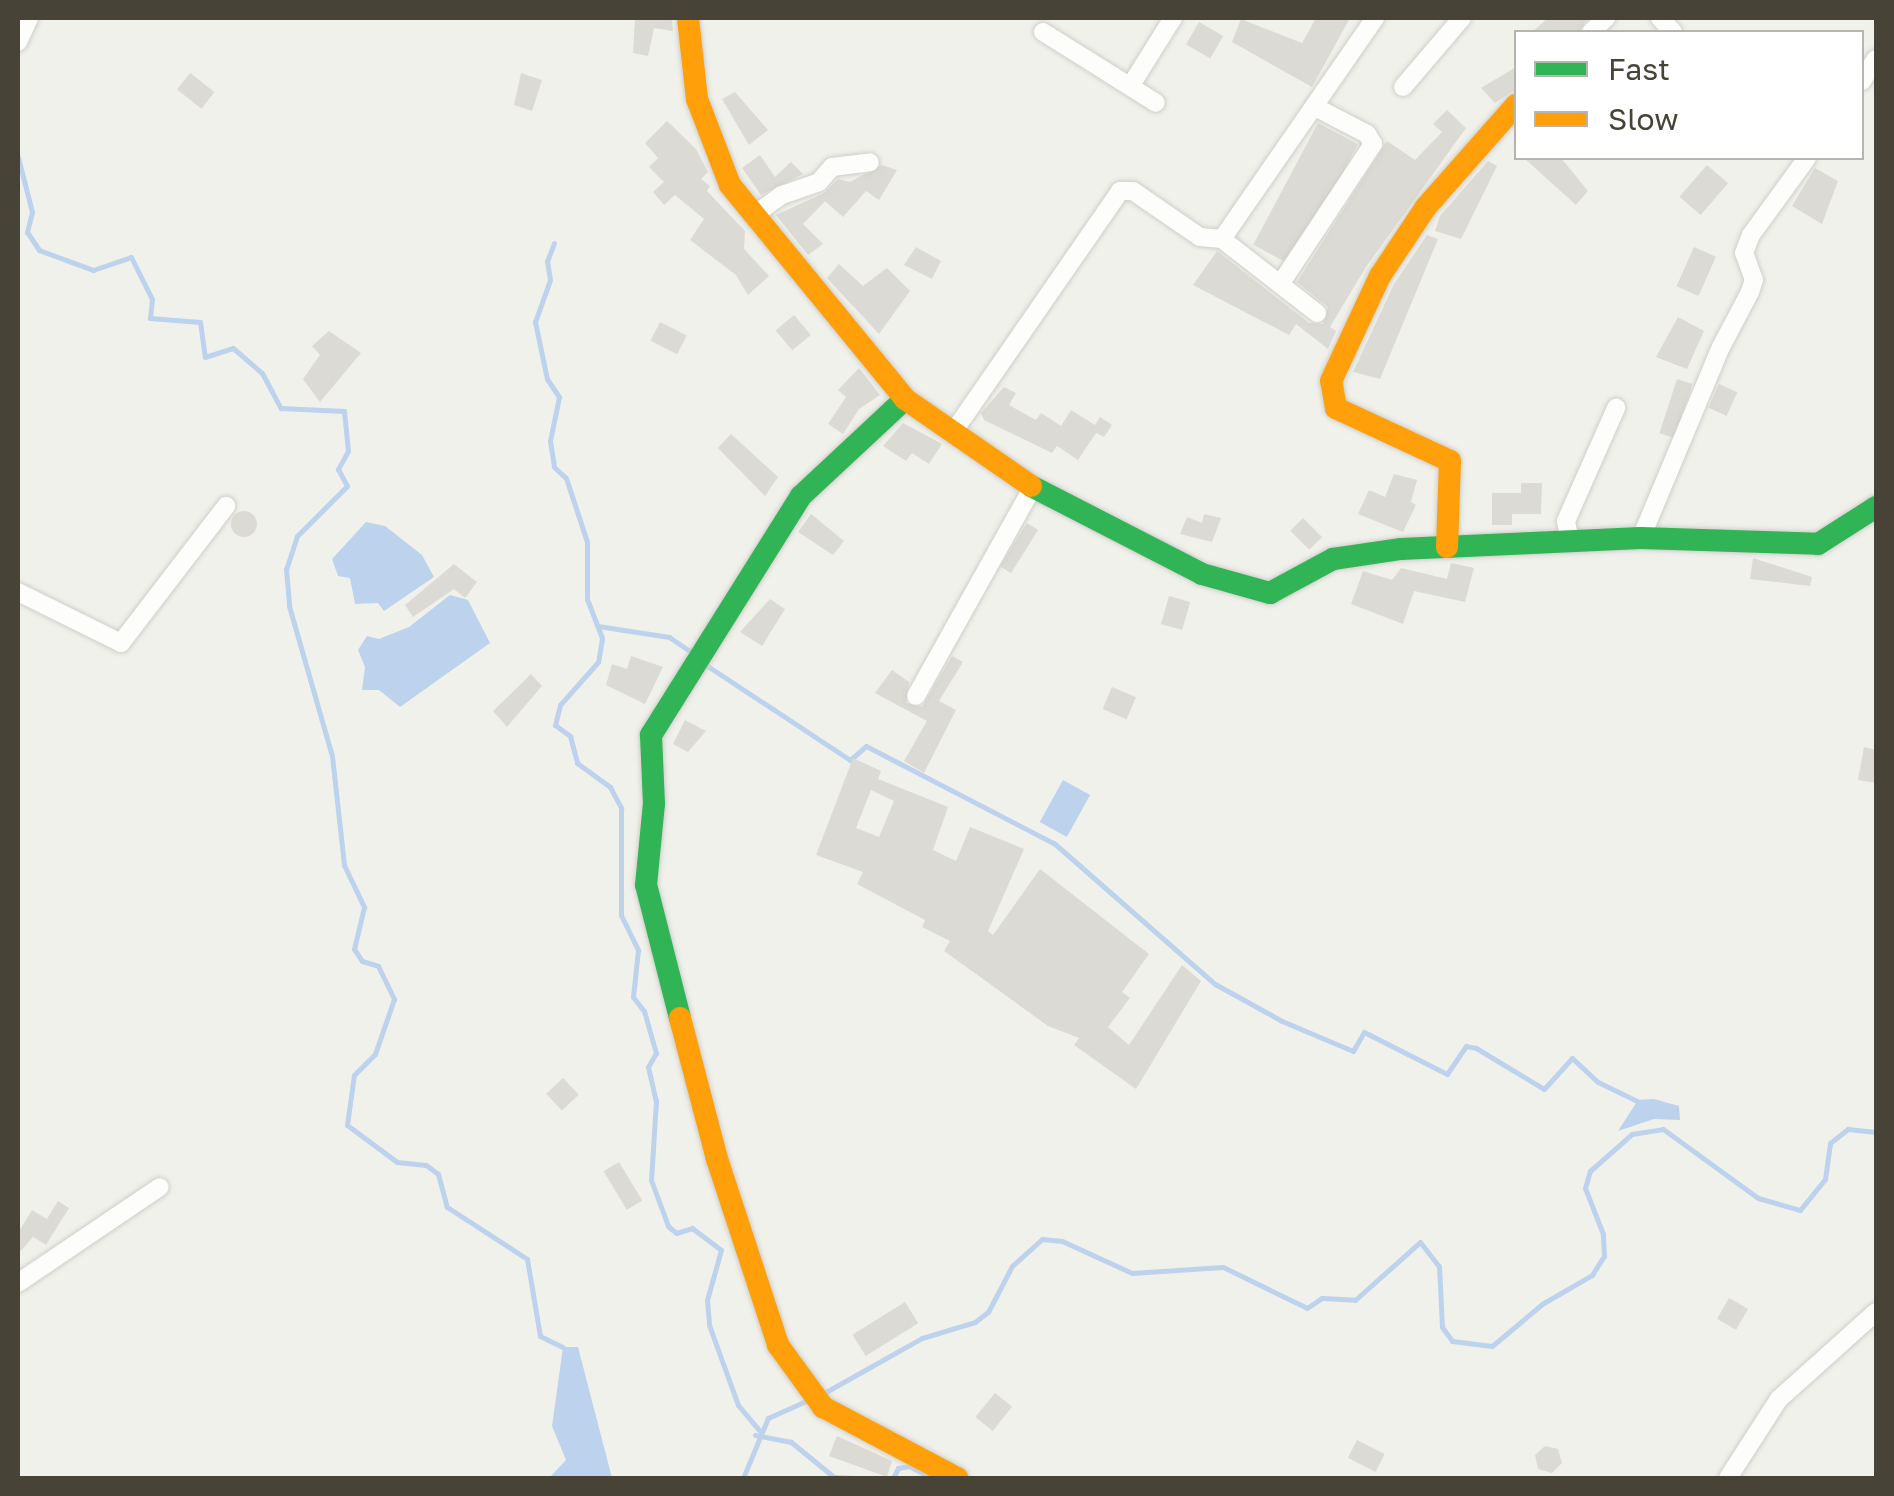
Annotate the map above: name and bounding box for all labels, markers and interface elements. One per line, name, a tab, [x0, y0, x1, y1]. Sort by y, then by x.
legend	[1514, 30, 1864, 160]
text: Fast	[1608, 51, 1670, 87]
text: Slow	[1608, 101, 1679, 137]

